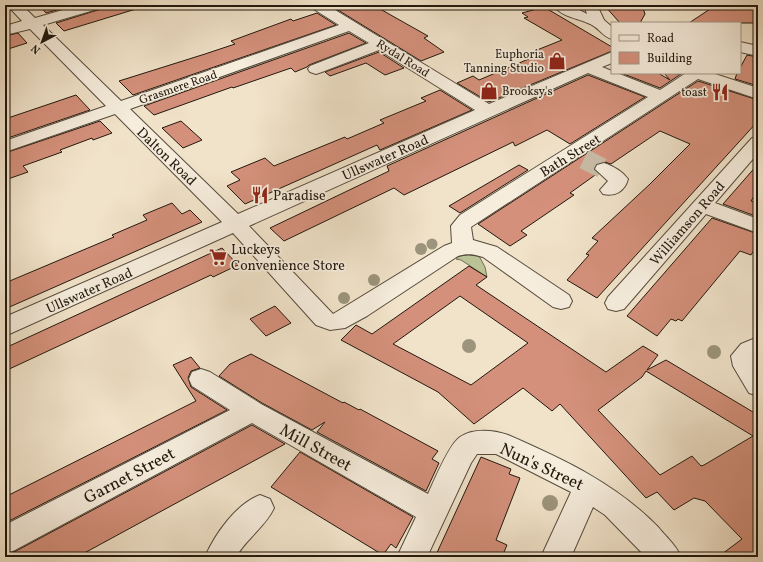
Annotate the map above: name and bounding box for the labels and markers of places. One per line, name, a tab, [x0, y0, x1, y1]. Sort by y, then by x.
place label: Euphoria Tanning Studio	[464, 47, 544, 77]
shop icon: Euphoria Tanning Studio	[547, 51, 567, 71]
shop icon: Brooksy's	[479, 81, 499, 101]
restaurant icon: toast	[710, 82, 730, 102]
place label: Brooksy's	[502, 84, 553, 100]
place label: toast	[681, 85, 707, 101]
restaurant icon: Paradise	[250, 185, 270, 205]
place label: Paradise	[273, 187, 326, 206]
place label: Luckeys Convenience Store	[231, 241, 345, 276]
supermarket icon: Luckeys Convenience Store	[208, 247, 228, 267]

